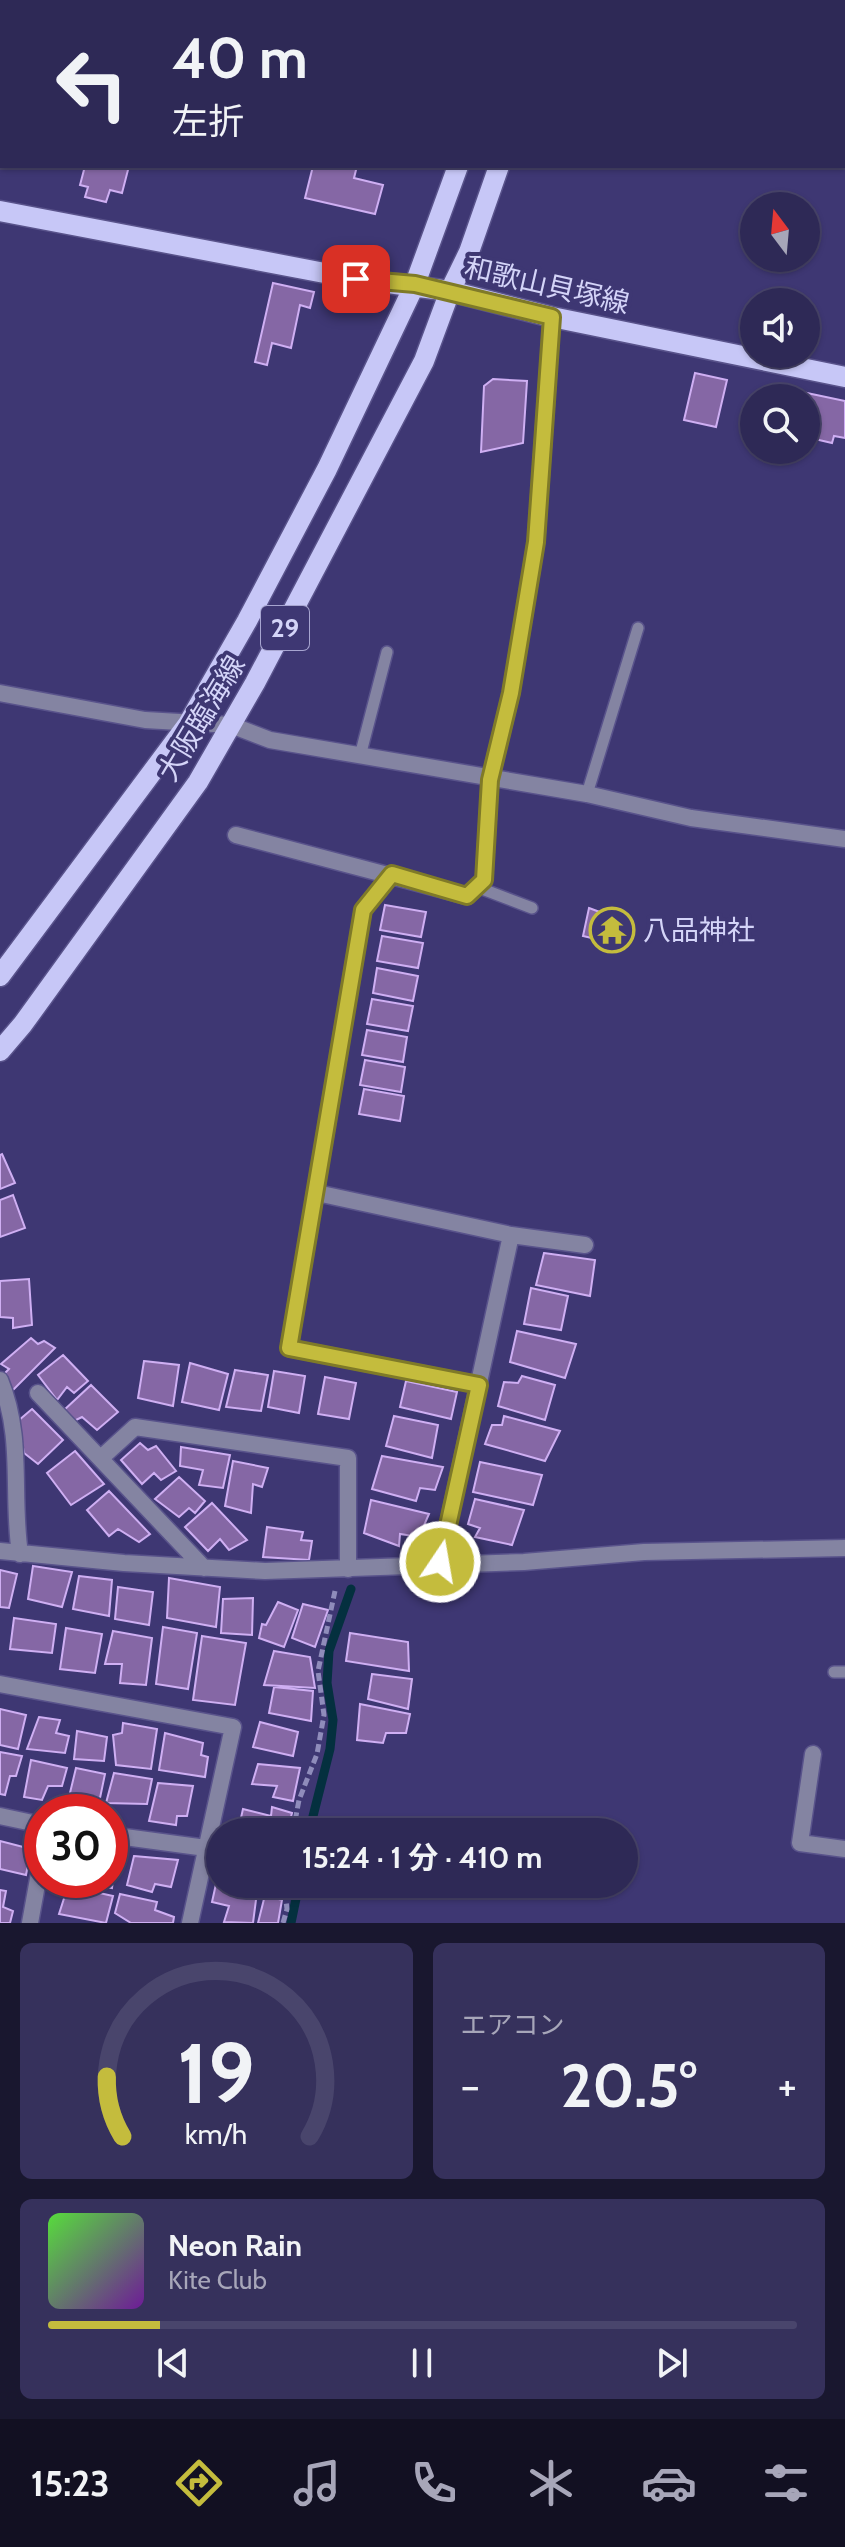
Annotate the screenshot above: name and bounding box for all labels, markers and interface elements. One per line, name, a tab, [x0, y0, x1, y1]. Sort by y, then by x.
text: 40 m	[172, 24, 308, 92]
icon: left	[40, 32, 144, 136]
text: 左折	[172, 99, 244, 143]
north arrow	[740, 192, 820, 272]
map controls	[740, 192, 820, 464]
pin	[322, 245, 390, 313]
street label: 和歌山貝塚線	[461, 250, 633, 320]
icon: arrive	[334, 257, 378, 301]
button: sound	[740, 288, 820, 368]
button: search	[740, 384, 820, 464]
road number: 29	[261, 606, 309, 650]
street label: 大阪臨海線	[150, 649, 252, 787]
temple icon: 八品神社	[588, 906, 636, 954]
place label: 八品神社	[643, 913, 755, 947]
position arrow	[398, 1520, 482, 1604]
speed limit sign: 30	[24, 1794, 128, 1898]
text: 15:24 · 1 分 · 410 m	[302, 1839, 542, 1876]
text: エアコン	[461, 2009, 565, 2041]
text: 19	[178, 2023, 255, 2124]
text: 20.5°	[561, 2049, 697, 2122]
text: −	[461, 2059, 480, 2112]
text: +	[778, 2059, 797, 2112]
text: km/h	[185, 2116, 248, 2151]
text: Neon Rain	[168, 2227, 302, 2264]
text: Kite Club	[168, 2264, 267, 2296]
icon: previous	[151, 2341, 195, 2385]
icon: pause	[400, 2341, 444, 2385]
icon: next	[650, 2341, 694, 2385]
icon: directions	[171, 2455, 227, 2511]
icon: music	[289, 2455, 345, 2511]
icon: phone	[406, 2455, 462, 2511]
icon: climate	[523, 2455, 579, 2511]
icon: car	[641, 2455, 697, 2511]
icon: filters	[758, 2455, 814, 2511]
text: 15:23	[31, 2461, 110, 2505]

